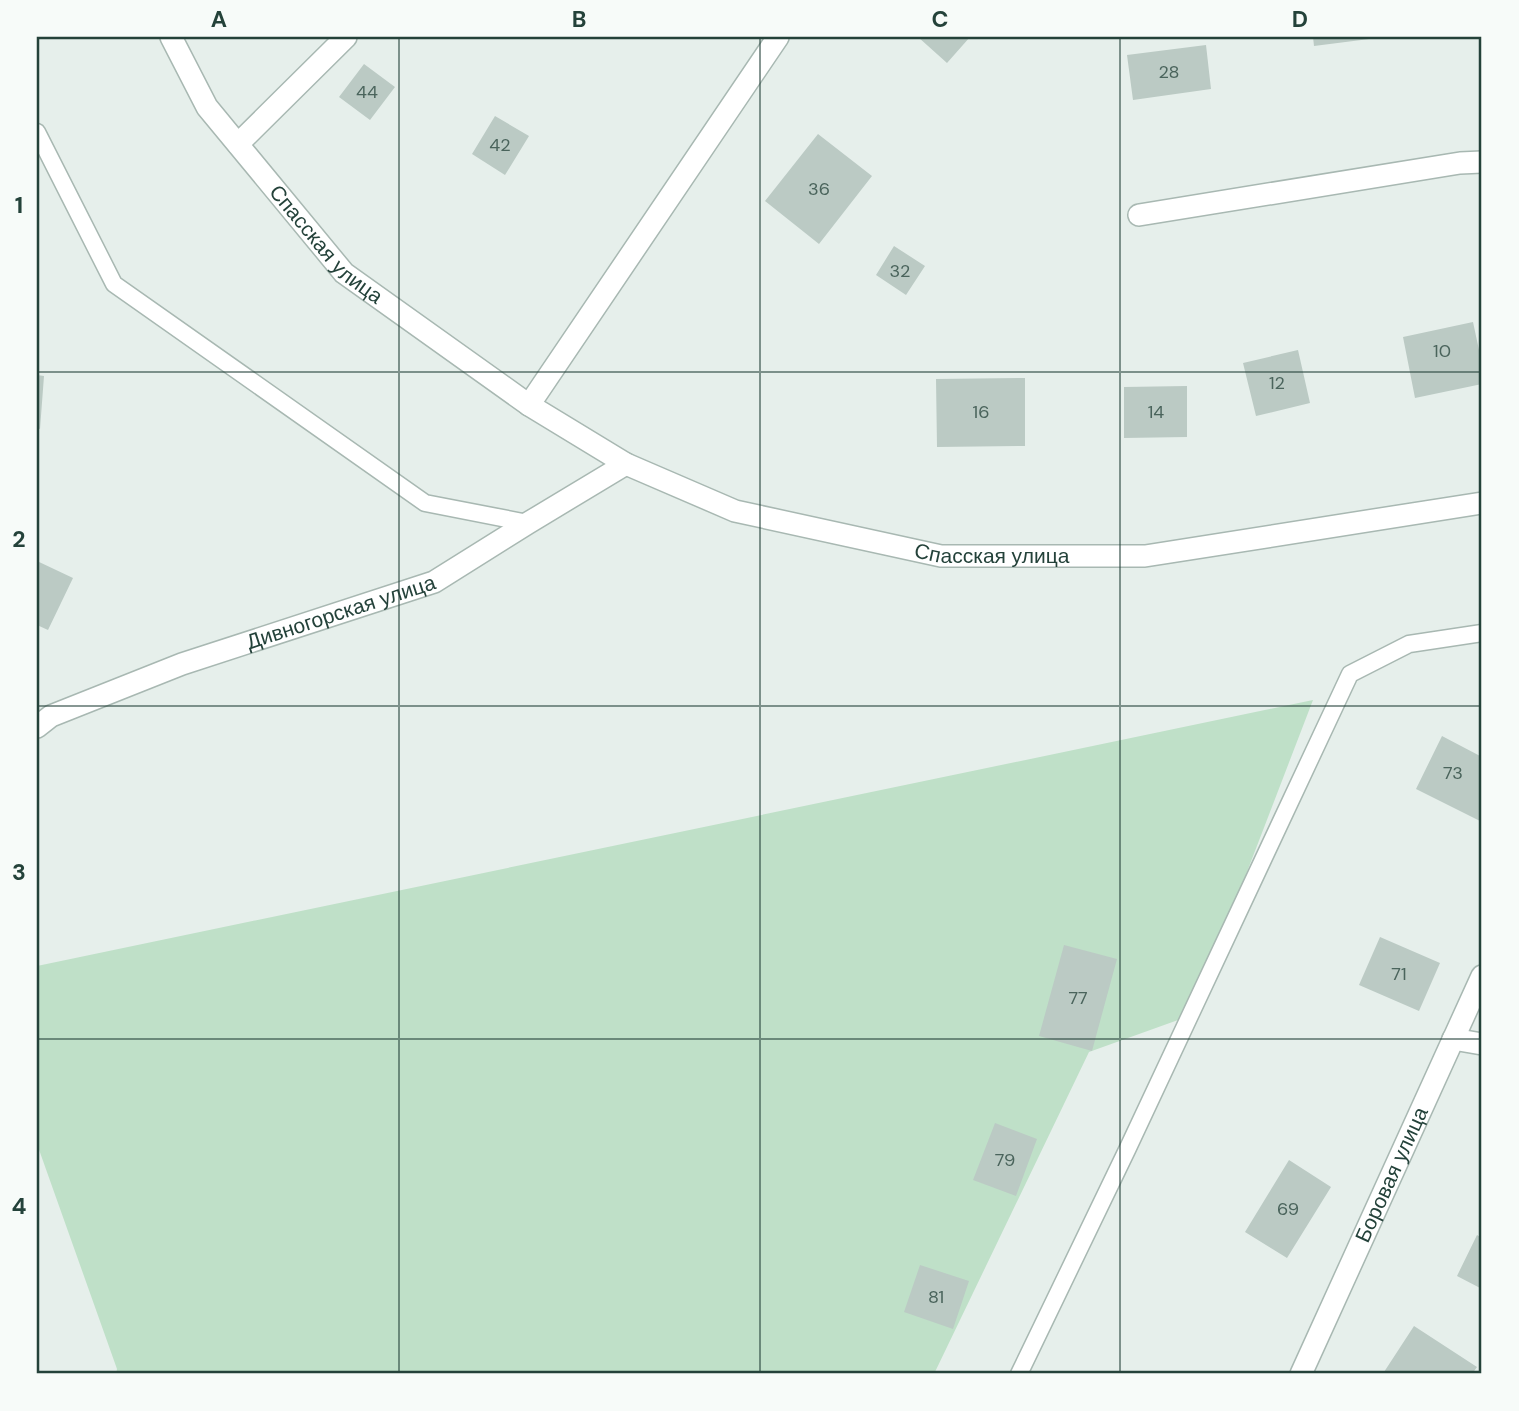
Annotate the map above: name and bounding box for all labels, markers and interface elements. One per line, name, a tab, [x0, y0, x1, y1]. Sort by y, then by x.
text: A	[211, 4, 227, 34]
text: B	[572, 4, 586, 34]
text: C	[932, 4, 948, 34]
text: D	[1292, 4, 1308, 34]
house number: 28	[1158, 60, 1180, 84]
house number: 44	[356, 80, 378, 104]
house number: 42	[489, 133, 511, 157]
house number: 36	[808, 177, 830, 201]
street label: Спасская улица	[263, 179, 389, 311]
text: 1	[15, 190, 23, 220]
house number: 32	[889, 259, 911, 283]
house number: 10	[1433, 339, 1451, 363]
house number: 12	[1269, 371, 1285, 395]
house number: 16	[973, 400, 989, 424]
house number: 14	[1148, 400, 1164, 424]
text: 2	[12, 524, 26, 554]
street label: Спасская улица	[912, 537, 1070, 570]
street label: Дивногорская улица	[243, 568, 440, 656]
house number: 73	[1443, 761, 1463, 785]
text: 3	[12, 857, 26, 887]
house number: 71	[1391, 962, 1407, 986]
house number: 77	[1068, 986, 1088, 1010]
street label: Боровая улица	[1349, 1102, 1435, 1247]
house number: 79	[995, 1148, 1015, 1172]
text: 4	[12, 1191, 27, 1221]
house number: 69	[1277, 1197, 1299, 1221]
house number: 81	[928, 1285, 944, 1309]

